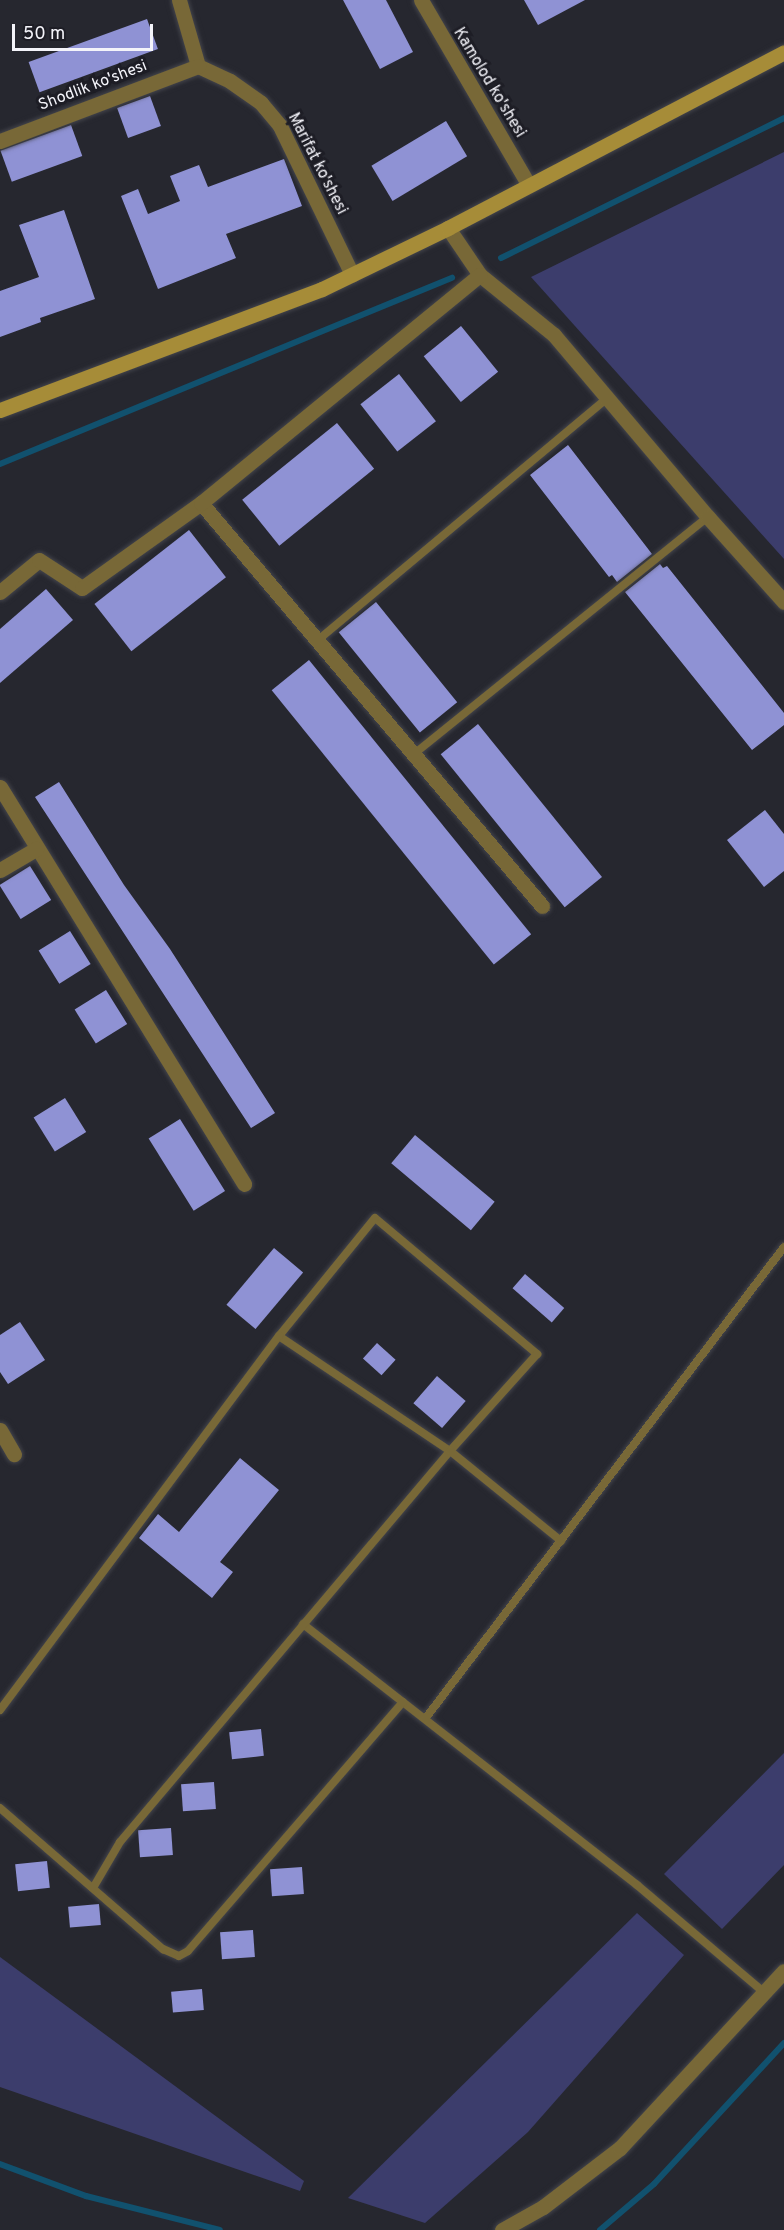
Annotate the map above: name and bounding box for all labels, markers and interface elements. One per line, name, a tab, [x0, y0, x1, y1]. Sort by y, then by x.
scale bar	[15, 12, 156, 50]
text: 50 m	[23, 23, 65, 46]
street label: Kamolod ko'shesi	[449, 25, 529, 141]
street label: Shodlik ko'shesi	[36, 56, 150, 116]
street label: Marifat ko'shesi	[283, 110, 351, 218]

